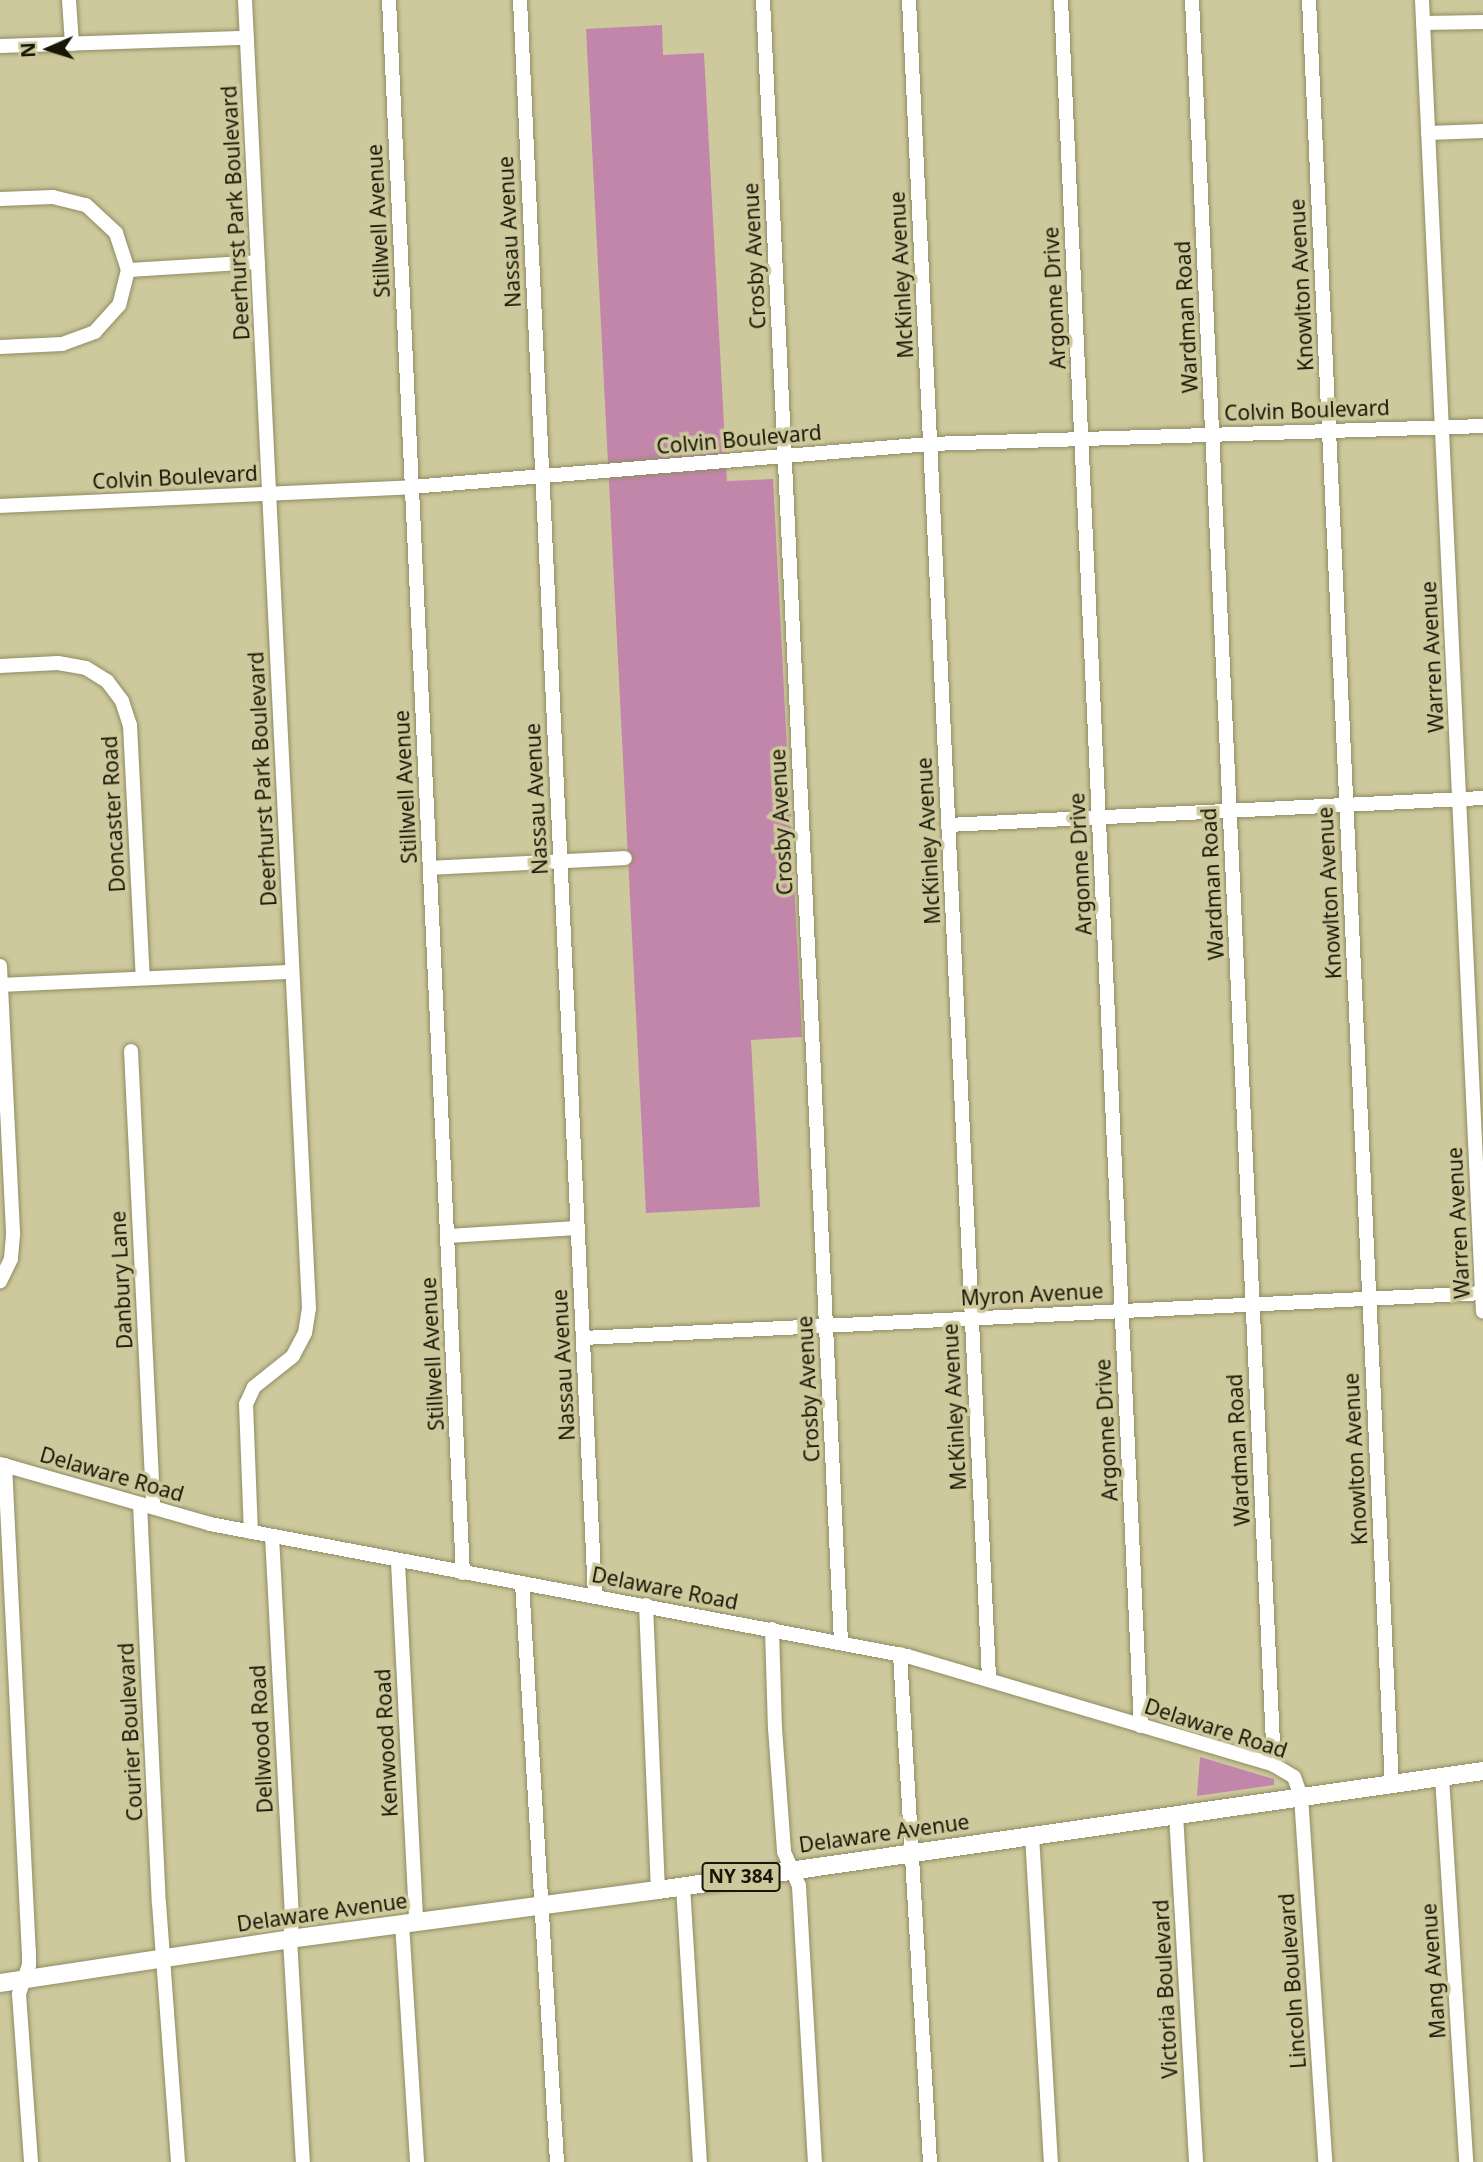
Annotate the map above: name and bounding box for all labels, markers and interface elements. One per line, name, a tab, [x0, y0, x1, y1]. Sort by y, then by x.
north arrow	[14, 14, 84, 84]
text: N	[15, 42, 41, 59]
street label: Deerhurst Park Boulevard	[216, 85, 254, 341]
street label: Stillwell Avenue	[361, 144, 395, 298]
street label: Nassau Avenue	[492, 156, 526, 308]
street label: Crosby Avenue	[738, 182, 770, 330]
street label: McKinley Avenue	[884, 191, 918, 359]
street label: Knowlton Avenue	[1284, 198, 1318, 372]
street label: Argonne Drive	[1038, 226, 1070, 370]
street label: Wardman Road	[1169, 240, 1203, 394]
street label: Colvin Boulevard	[1224, 395, 1390, 425]
street label: Colvin Boulevard	[655, 419, 823, 459]
street label: Colvin Boulevard	[92, 460, 258, 494]
street label: Warren Avenue	[1415, 581, 1449, 733]
street label: Deerhurst Park Boulevard	[243, 651, 281, 907]
street label: Stillwell Avenue	[388, 710, 422, 864]
street label: Nassau Avenue	[519, 723, 553, 875]
street label: Doncaster Road	[96, 735, 130, 893]
street label: Crosby Avenue	[765, 748, 797, 896]
street label: McKinley Avenue	[911, 757, 945, 925]
street label: Argonne Drive	[1064, 792, 1096, 936]
street label: Knowlton Avenue	[1312, 806, 1346, 980]
street label: Wardman Road	[1195, 807, 1229, 961]
street label: Warren Avenue	[1441, 1147, 1475, 1299]
street label: Danbury Lane	[105, 1210, 137, 1350]
street label: Stillwell Avenue	[415, 1277, 449, 1431]
street label: Myron Avenue	[960, 1278, 1104, 1310]
street label: Nassau Avenue	[546, 1289, 580, 1441]
street label: Crosby Avenue	[792, 1315, 824, 1463]
street label: McKinley Avenue	[937, 1323, 971, 1491]
street label: Argonne Drive	[1090, 1358, 1122, 1502]
street label: Knowlton Avenue	[1338, 1372, 1372, 1546]
street label: Wardman Road	[1221, 1373, 1255, 1527]
street label: Delaware Road	[37, 1441, 187, 1507]
street label: Delaware Road	[590, 1561, 740, 1615]
street label: Courier Boulevard	[113, 1642, 147, 1822]
street label: Dellwood Road	[245, 1664, 277, 1814]
street label: Kenwood Road	[370, 1668, 402, 1818]
street label: Delaware Road	[1141, 1693, 1291, 1763]
street label: Delaware Avenue	[797, 1809, 971, 1857]
road number: NY 384	[701, 1862, 781, 1893]
street label: Delaware Avenue	[235, 1888, 409, 1936]
street label: Lincoln Boulevard	[1273, 1892, 1311, 2070]
street label: Victoria Boulevard	[1148, 1899, 1182, 2079]
street label: Mang Avenue	[1416, 1902, 1450, 2040]

